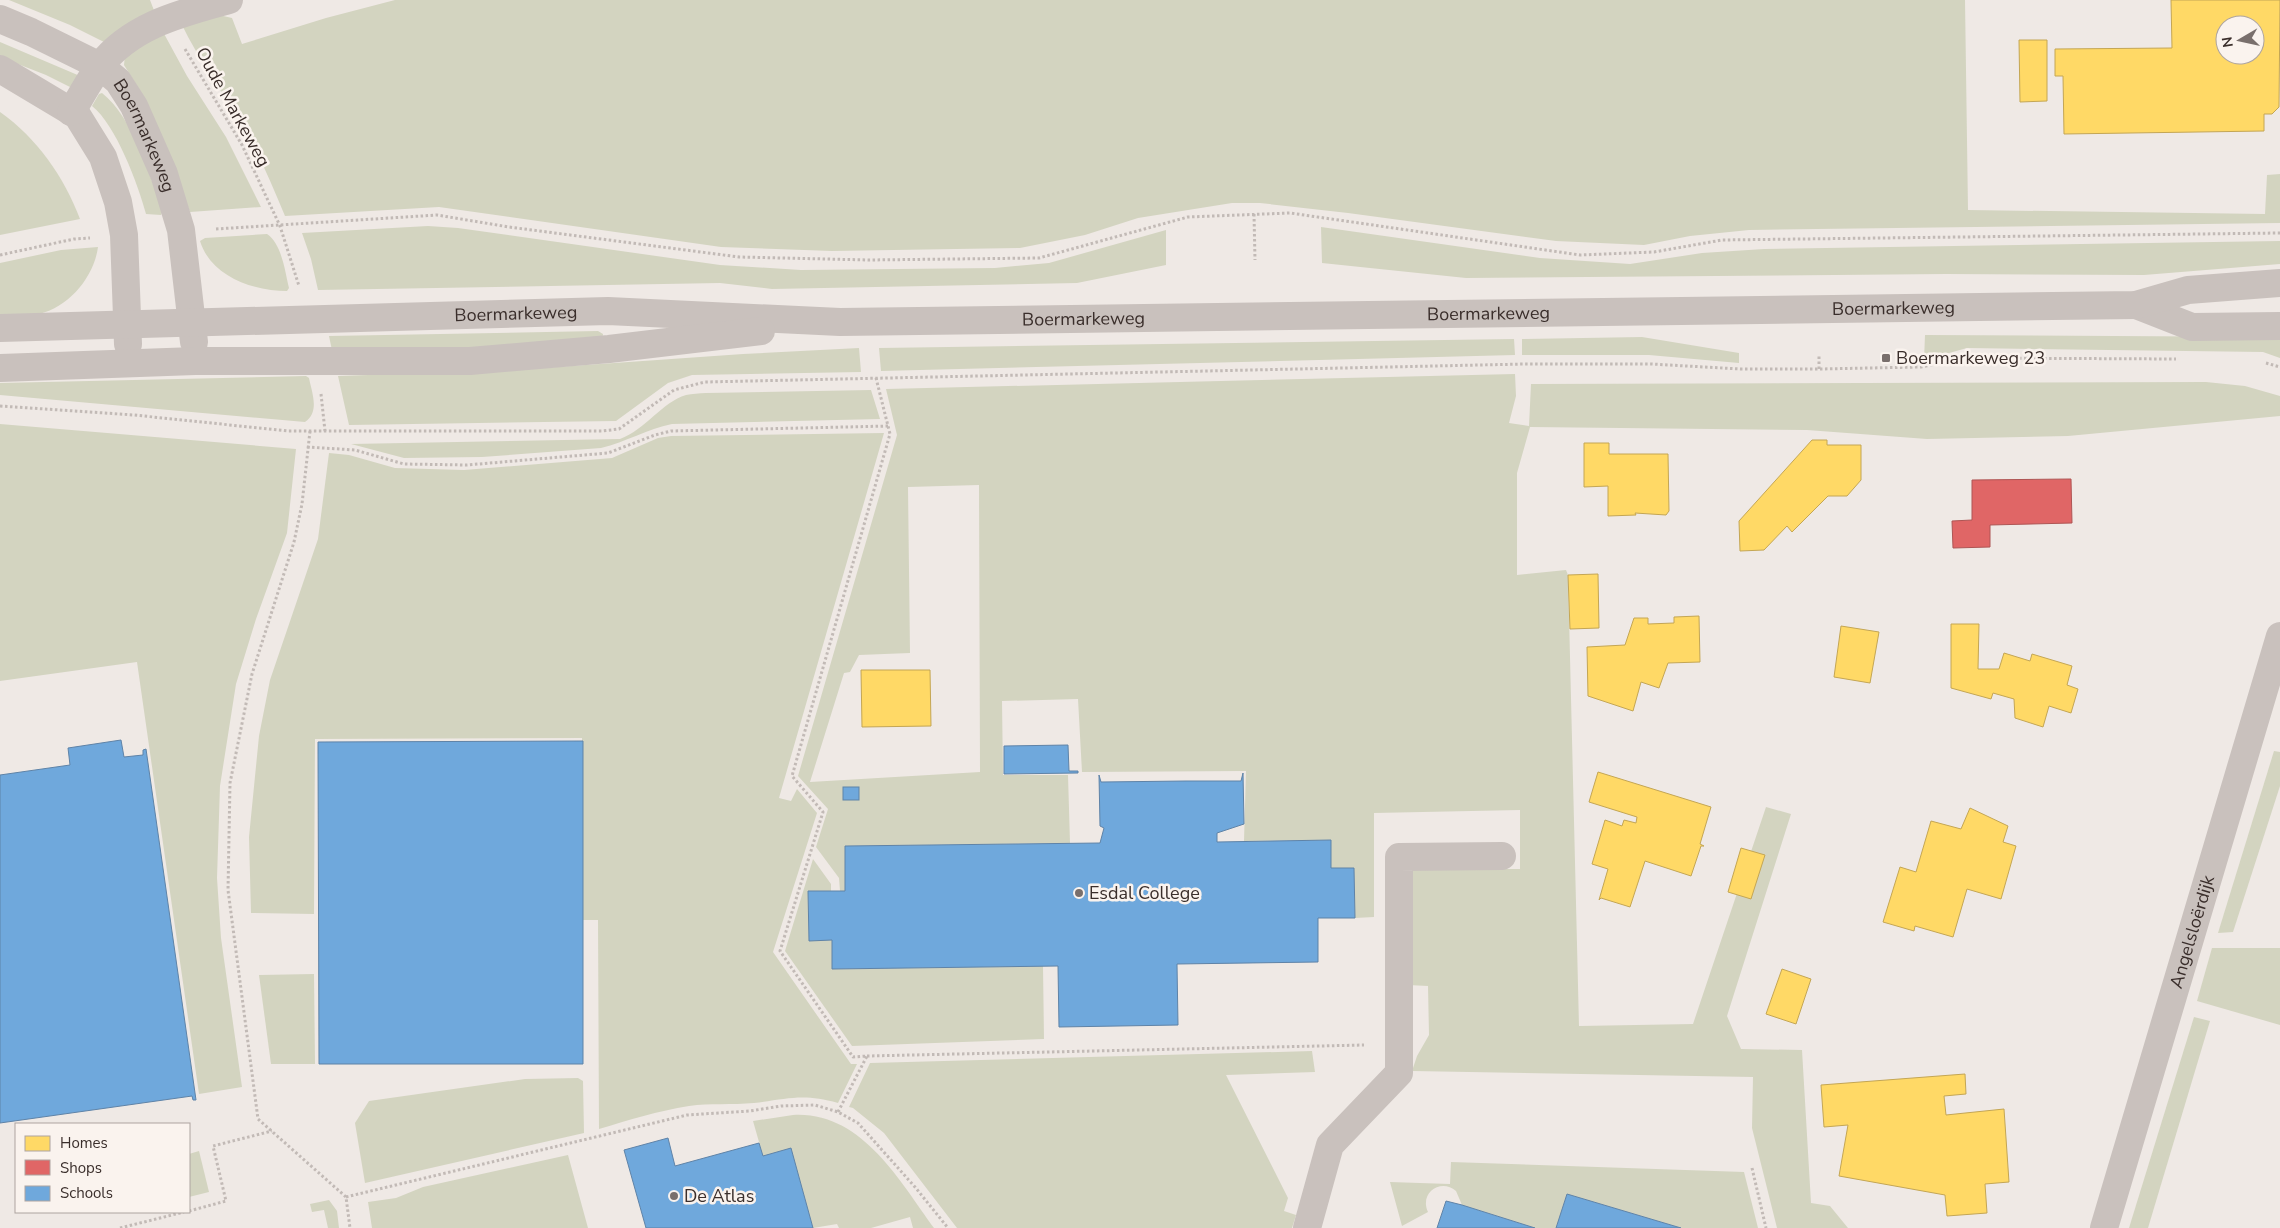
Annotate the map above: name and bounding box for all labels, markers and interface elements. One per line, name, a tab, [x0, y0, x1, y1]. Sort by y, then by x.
north arrow	[2215, 15, 2265, 65]
text: N	[2217, 35, 2238, 49]
street label: Oude Markeweg	[190, 43, 276, 171]
street label: Boermarkeweg	[108, 74, 181, 195]
street label: Boermarkeweg	[1832, 295, 1955, 321]
street label: Boermarkeweg	[454, 300, 578, 327]
street label: Boermarkeweg	[1427, 301, 1550, 326]
street label: Boermarkeweg	[1022, 306, 1145, 332]
place label: Boermarkeweg 23	[1896, 346, 2045, 370]
marker: Boermarkeweg 23	[1880, 352, 1892, 364]
street label: Angelsloërdijk	[2164, 872, 2220, 991]
place label: Esdal College	[1089, 881, 1200, 905]
marker: Esdal College	[1073, 887, 1085, 899]
legend	[15, 1123, 190, 1213]
text: Homes	[60, 1133, 108, 1153]
text: Shops	[60, 1158, 102, 1178]
text: Schools	[60, 1183, 113, 1203]
place label: De Atlas	[684, 1184, 754, 1208]
marker: De Atlas	[668, 1190, 680, 1202]

